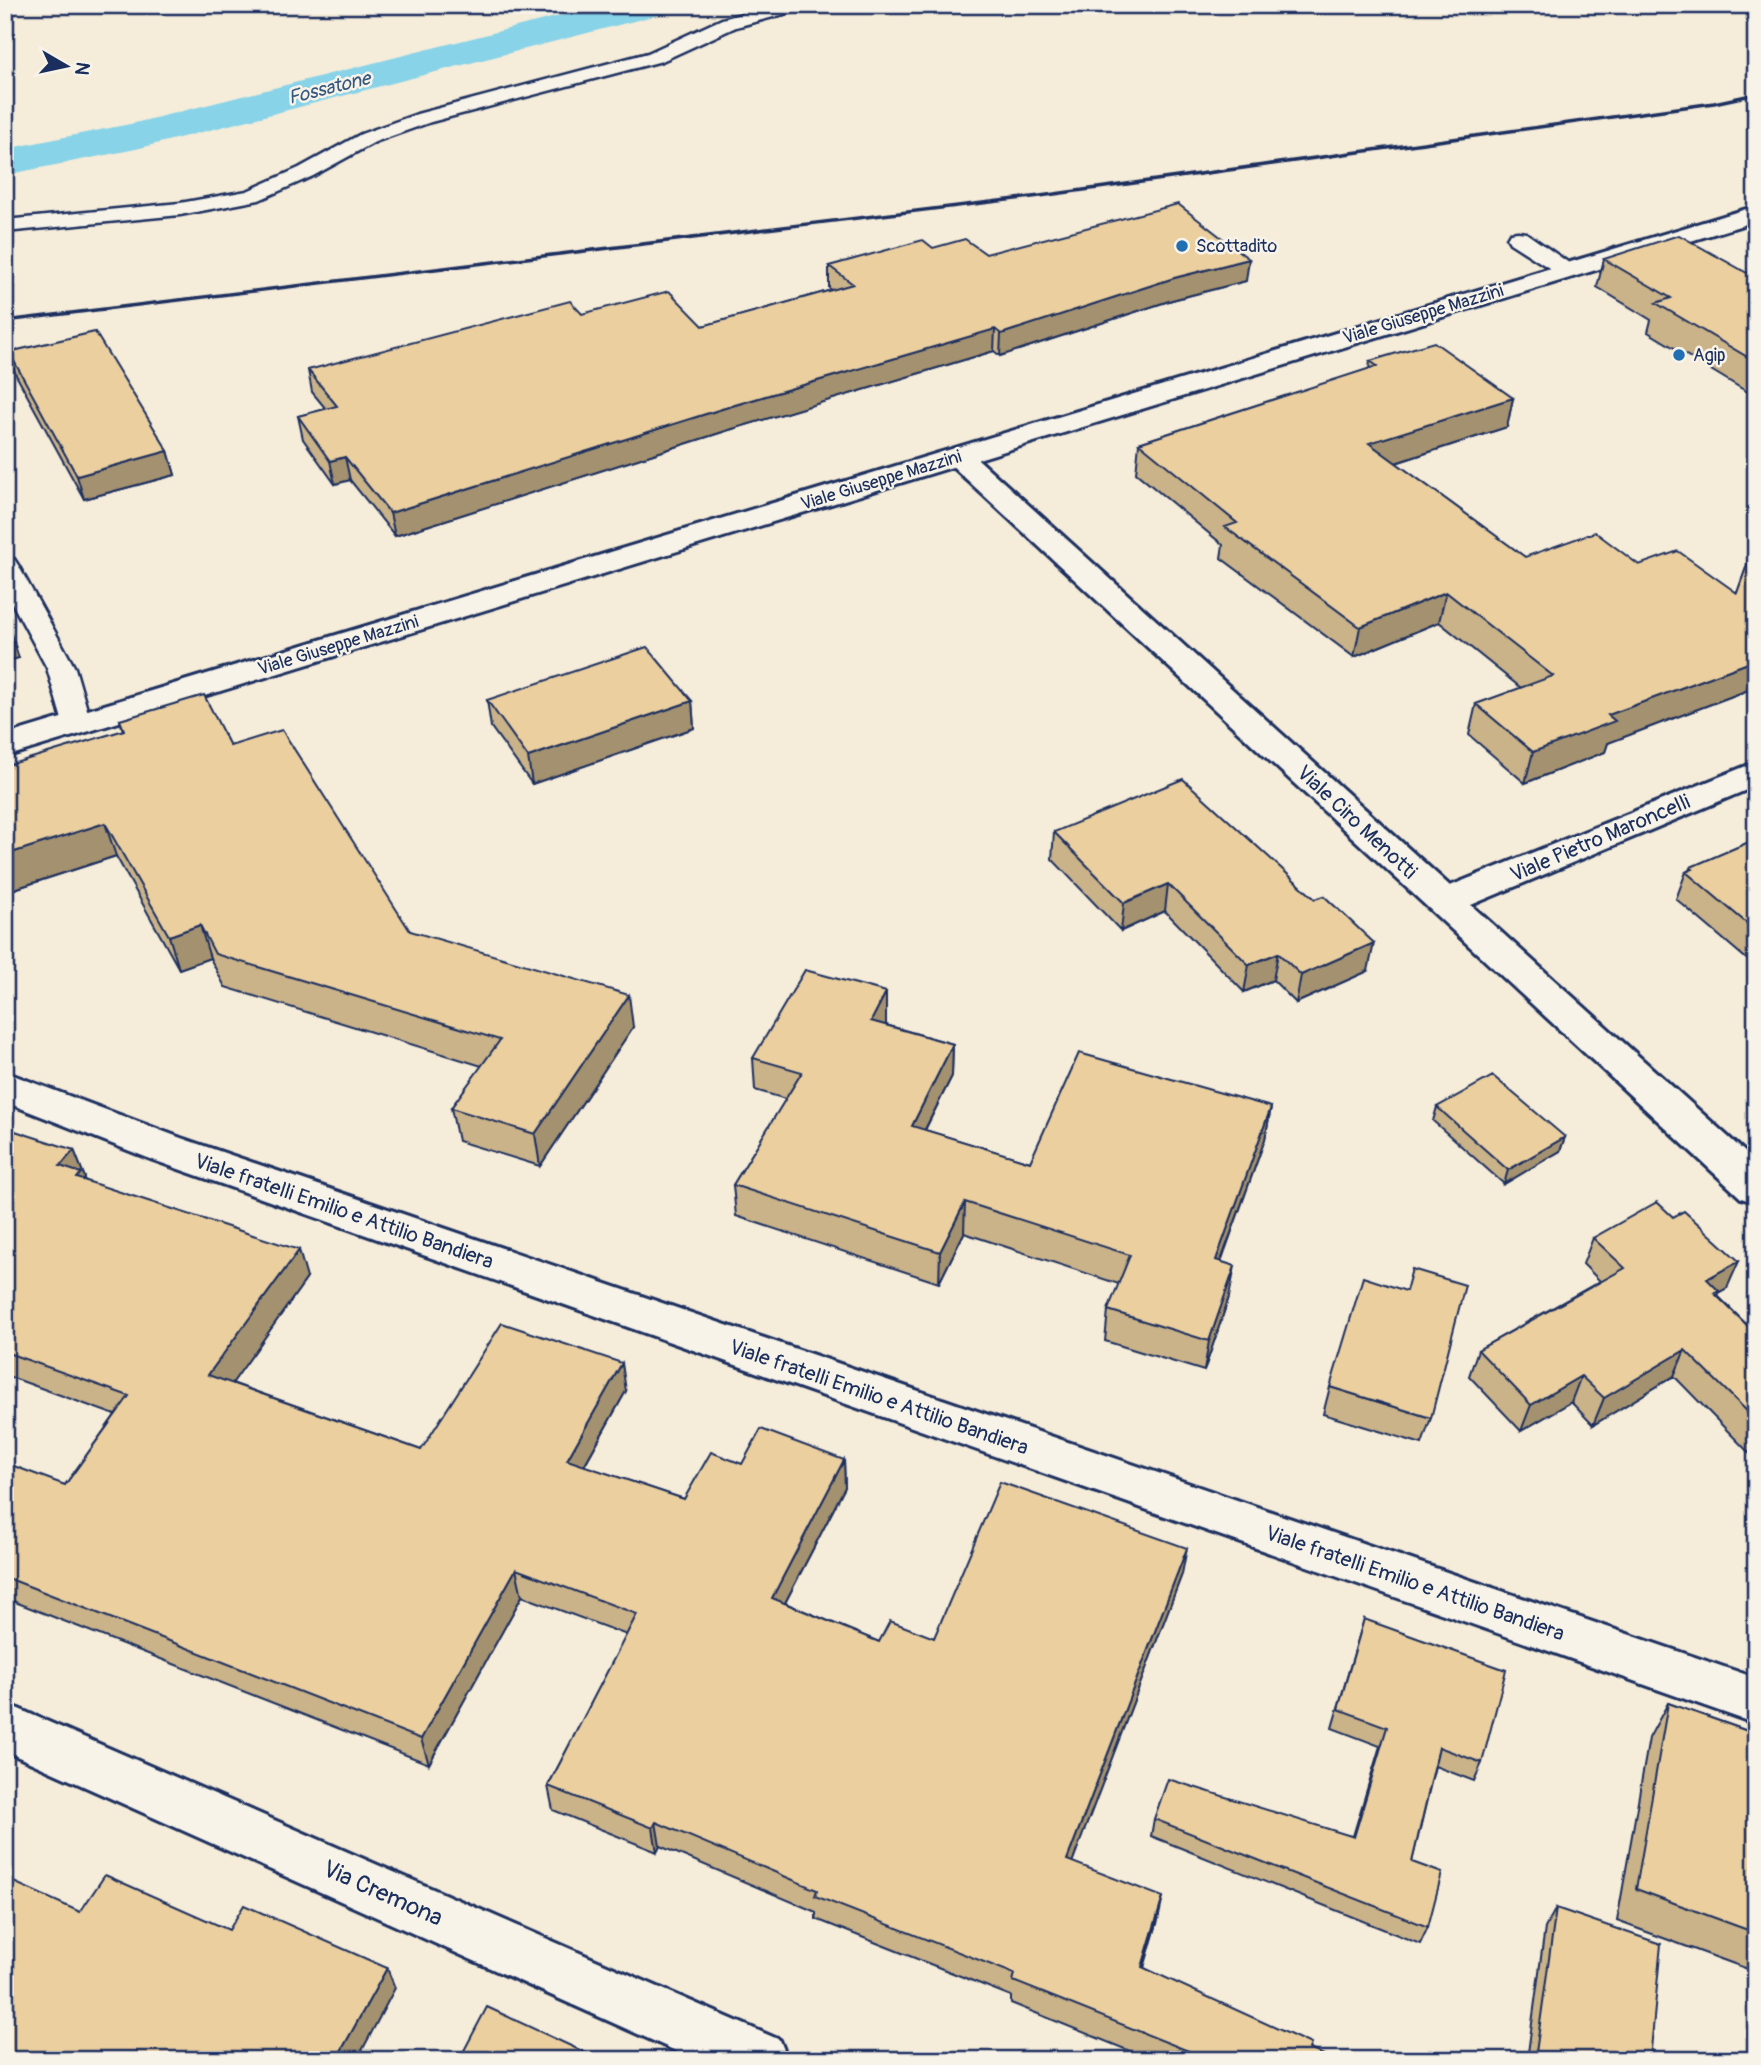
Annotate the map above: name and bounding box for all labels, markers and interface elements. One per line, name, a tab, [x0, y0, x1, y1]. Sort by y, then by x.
north arrow	[32, 32, 102, 102]
text: N	[69, 60, 95, 77]
water label: Fossatone	[286, 66, 374, 110]
place label: Scottadito	[1196, 235, 1277, 258]
marker: Scottadito	[1174, 238, 1190, 254]
street label: Viale Giuseppe Mazzini	[1340, 279, 1506, 350]
place label: Agip	[1693, 344, 1725, 367]
marker: Agip	[1671, 347, 1687, 363]
street label: Viale Giuseppe Mazzini	[798, 445, 964, 516]
street label: Viale Giuseppe Mazzini	[255, 610, 421, 681]
street label: Viale Ciro Menotti	[1291, 760, 1423, 885]
street label: Viale Pietro Maroncelli	[1506, 788, 1694, 889]
street label: Viale fratelli Emilio e Attilio Bandiera	[191, 1148, 497, 1275]
street label: Viale fratelli Emilio e Attilio Bandiera	[726, 1334, 1032, 1461]
street label: Viale fratelli Emilio e Attilio Bandiera	[1262, 1520, 1568, 1647]
street label: Via Cremona	[318, 1854, 447, 1933]

